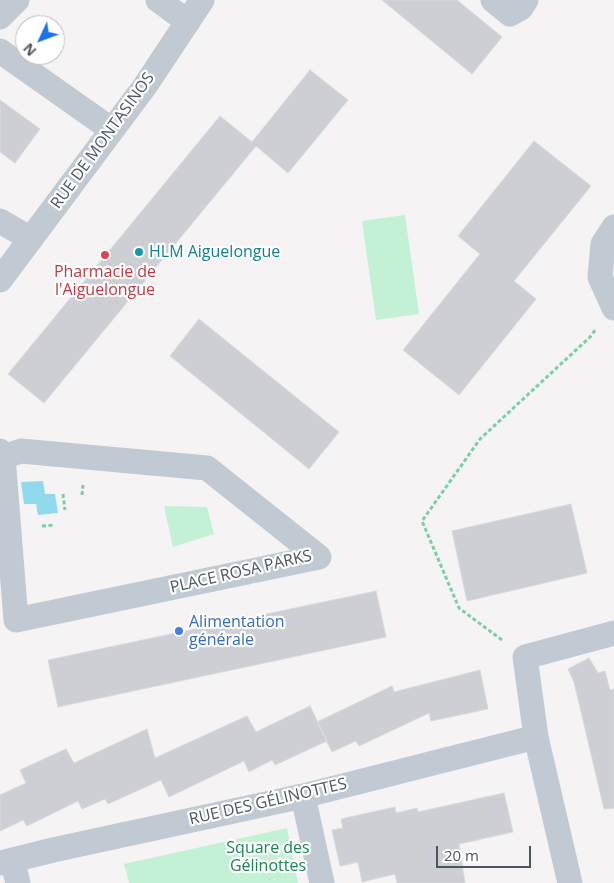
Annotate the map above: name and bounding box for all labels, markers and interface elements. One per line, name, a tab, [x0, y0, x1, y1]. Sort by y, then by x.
north arrow	[15, 15, 65, 65]
text: N	[19, 39, 40, 61]
street label: RUE DE MONTASINOS	[47, 69, 159, 213]
place label: HLM Aiguelongue	[149, 242, 280, 262]
marker: HLM Aiguelongue	[133, 246, 145, 258]
marker: Pharmacie de l'Aiguelongue	[99, 249, 111, 261]
place label: Pharmacie de l'Aiguelongue	[54, 262, 156, 300]
street label: PLACE ROSA PARKS	[168, 546, 314, 598]
place label: Alimentation générale	[189, 612, 285, 650]
marker: Alimentation générale	[173, 625, 185, 637]
street label: RUE DES GÉLINOTTES	[187, 775, 349, 829]
scale bar	[439, 836, 534, 868]
park label: Square des Gélinottes	[226, 838, 310, 876]
text: 20 m	[444, 845, 479, 865]

